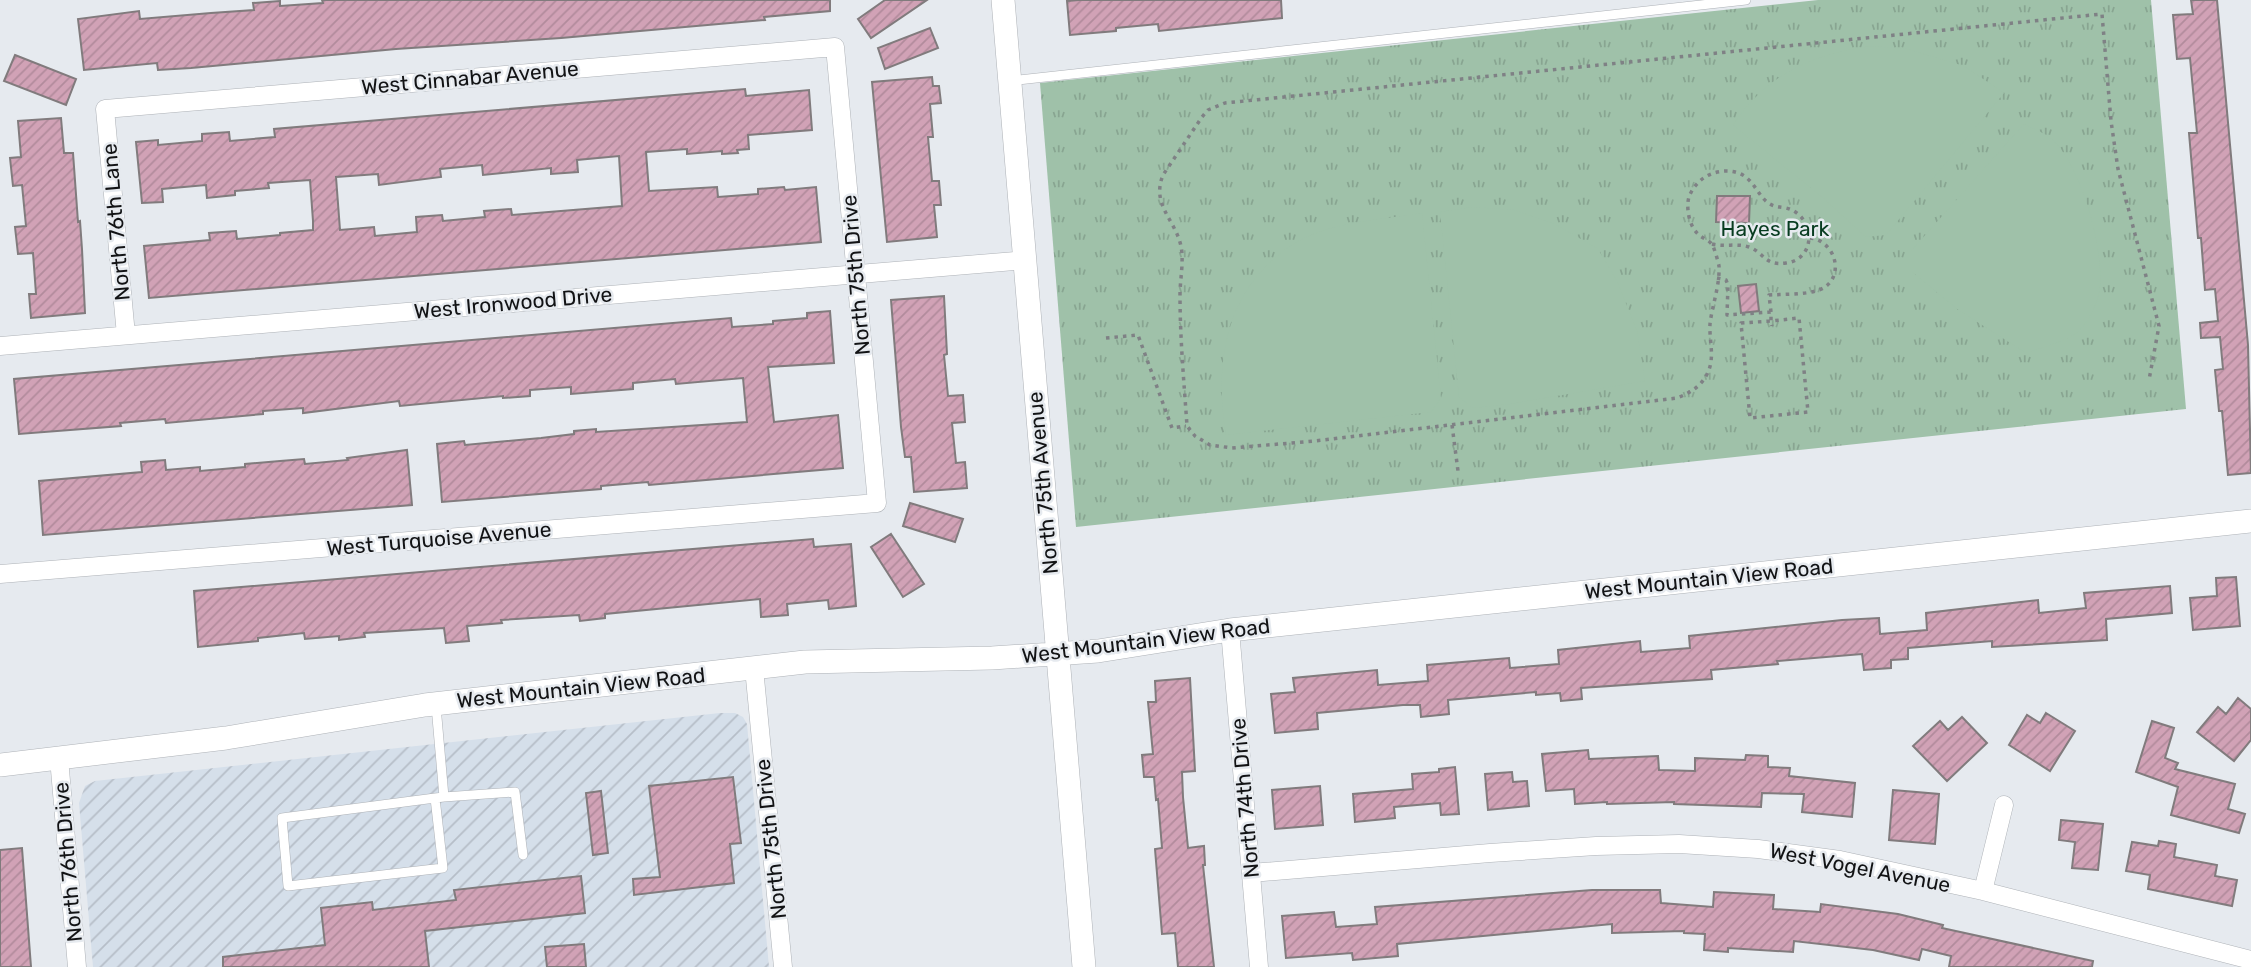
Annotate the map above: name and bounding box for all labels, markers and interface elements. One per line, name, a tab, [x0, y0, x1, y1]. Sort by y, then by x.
street label: West Cinnabar Avenue	[360, 56, 580, 99]
street label: North 76th Lane	[96, 142, 135, 302]
street label: North 75th Drive	[836, 194, 875, 356]
park label: Hayes Park	[1721, 216, 1830, 241]
street label: West Ironwood Drive	[413, 281, 613, 324]
street label: North 75th Avenue	[1022, 391, 1063, 575]
street label: West Turquoise Avenue	[326, 516, 552, 561]
street label: West Mountain View Road	[1583, 553, 1834, 604]
street label: West Mountain View Road	[1020, 613, 1271, 668]
street label: West Mountain View Road	[455, 662, 706, 713]
street label: North 74th Drive	[1225, 717, 1264, 879]
street label: North 75th Drive	[750, 758, 791, 920]
street label: North 76th Drive	[48, 781, 87, 943]
street label: West Vogel Avenue	[1767, 838, 1953, 897]

